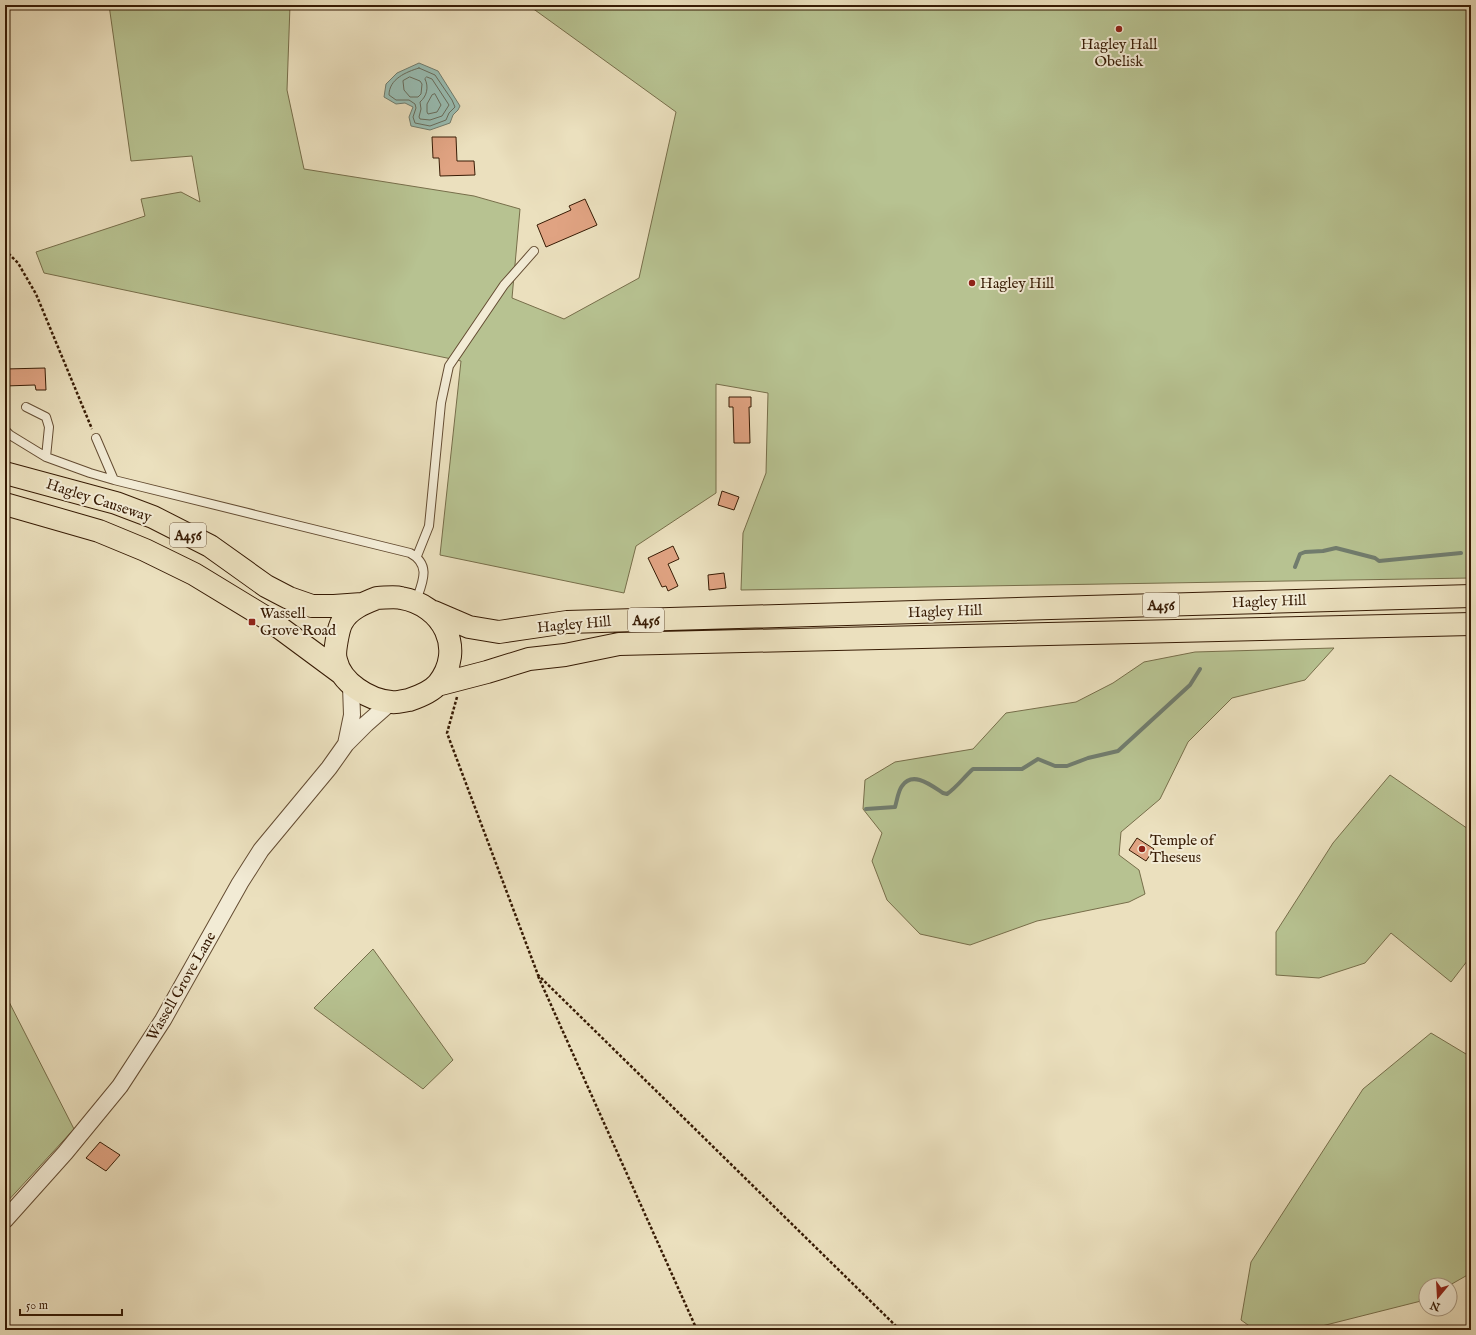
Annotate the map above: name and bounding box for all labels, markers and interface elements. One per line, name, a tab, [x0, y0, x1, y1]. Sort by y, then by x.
marker: Hagley Hall Obelisk	[1114, 24, 1124, 34]
place label: Hagley Hall Obelisk	[1081, 35, 1158, 71]
place label: Hagley Hill	[980, 274, 1055, 293]
marker: Hagley Hill	[967, 278, 977, 288]
street label: Hagley Causeway	[44, 474, 155, 527]
road number: A456	[170, 523, 206, 547]
street label: Hagley Hill	[1232, 591, 1307, 612]
road number: A456	[1143, 593, 1179, 617]
street label: Hagley Hill	[908, 601, 983, 622]
place label: Wassell Grove Road	[260, 604, 337, 640]
road number: A456	[628, 608, 664, 632]
street label: Hagley Hill	[536, 612, 613, 637]
marker: Wassell Grove Road	[247, 617, 257, 627]
place label: Temple of Theseus	[1150, 831, 1216, 867]
marker: Temple of Theseus	[1137, 844, 1147, 854]
street label: Wassell Grove Lane	[142, 928, 220, 1044]
north arrow	[1418, 1277, 1458, 1317]
scale bar	[20, 1291, 122, 1317]
text: N	[1428, 1297, 1443, 1314]
text: 50 m	[26, 1298, 48, 1313]

